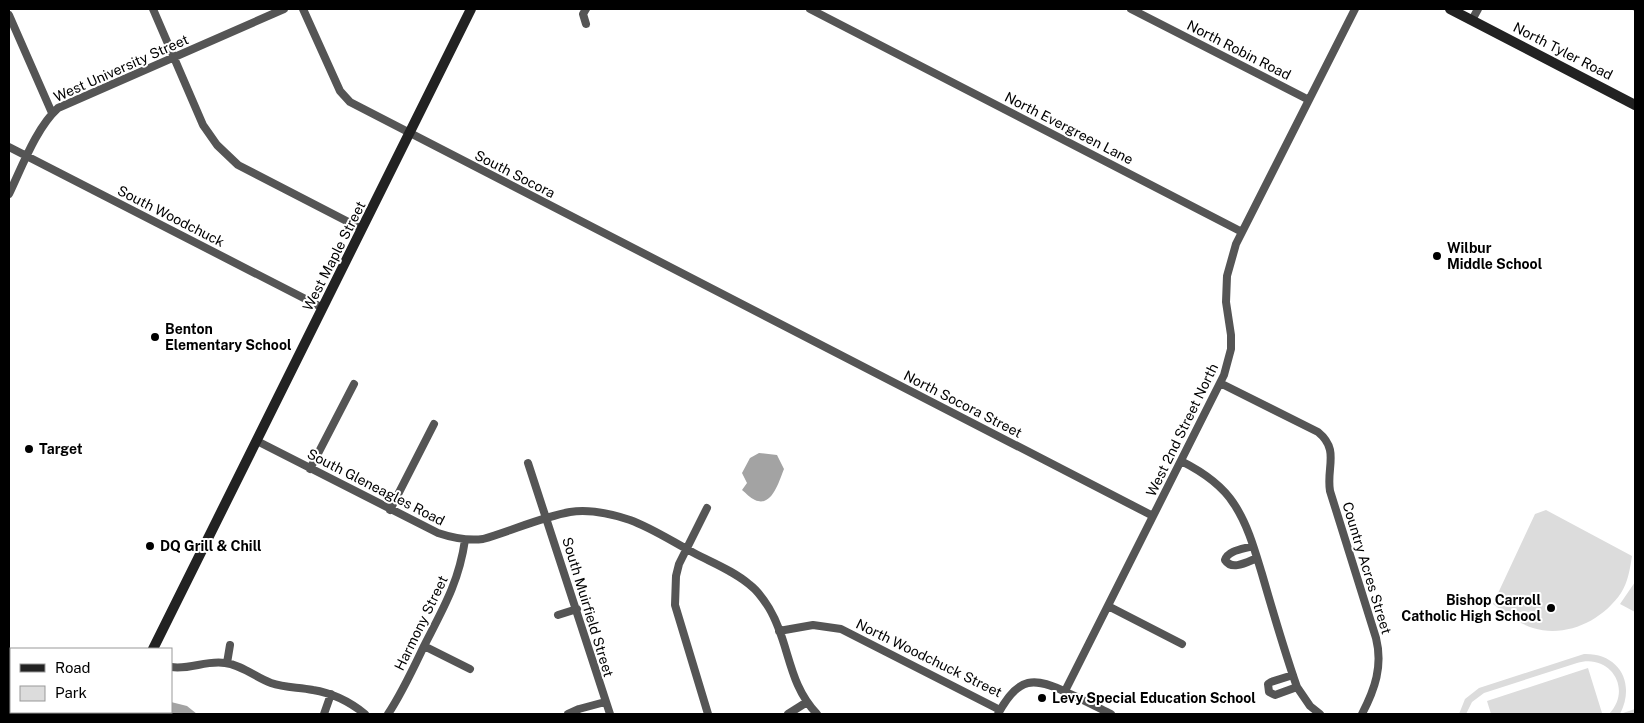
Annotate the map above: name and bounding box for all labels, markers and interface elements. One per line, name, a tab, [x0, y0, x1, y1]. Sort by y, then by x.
street label: North Robin Road	[1184, 17, 1294, 83]
street label: North Tyler Road	[1511, 19, 1615, 83]
street label: West University Street	[51, 31, 191, 105]
street label: North Evergreen Lane	[1002, 89, 1136, 167]
street label: South Socora	[472, 147, 558, 201]
street label: South Woodchuck	[115, 182, 227, 250]
street label: West Maple Street	[299, 199, 369, 313]
place label: Wilbur Middle School	[1447, 240, 1543, 272]
marker: Wilbur Middle School	[1431, 250, 1443, 262]
place label: Benton Elementary School	[165, 321, 292, 353]
marker: Benton Elementary School	[149, 331, 161, 343]
street label: West 2nd Street North	[1143, 361, 1221, 499]
street label: North Socora Street	[901, 367, 1025, 441]
place label: Target	[39, 441, 83, 457]
marker: Target	[23, 443, 35, 455]
street label: South Gleneagles Road	[305, 445, 447, 529]
street label: Country Acres Street	[1339, 500, 1395, 636]
street label: South Muirfield Street	[559, 535, 617, 679]
place label: DQ Grill & Chill	[160, 538, 262, 554]
marker: DQ Grill & Chill	[144, 540, 156, 552]
street label: Harmony Street	[391, 573, 451, 673]
place label: Bishop Carroll Catholic High School	[1401, 592, 1541, 624]
marker: Bishop Carroll Catholic High School	[1545, 602, 1557, 614]
street label: North Woodchuck Street	[853, 616, 1005, 700]
legend	[10, 648, 172, 713]
text: Road	[55, 659, 91, 676]
text: Park	[55, 684, 87, 701]
place label: Levy Special Education School	[1052, 690, 1256, 706]
marker: Levy Special Education School	[1036, 692, 1048, 704]

